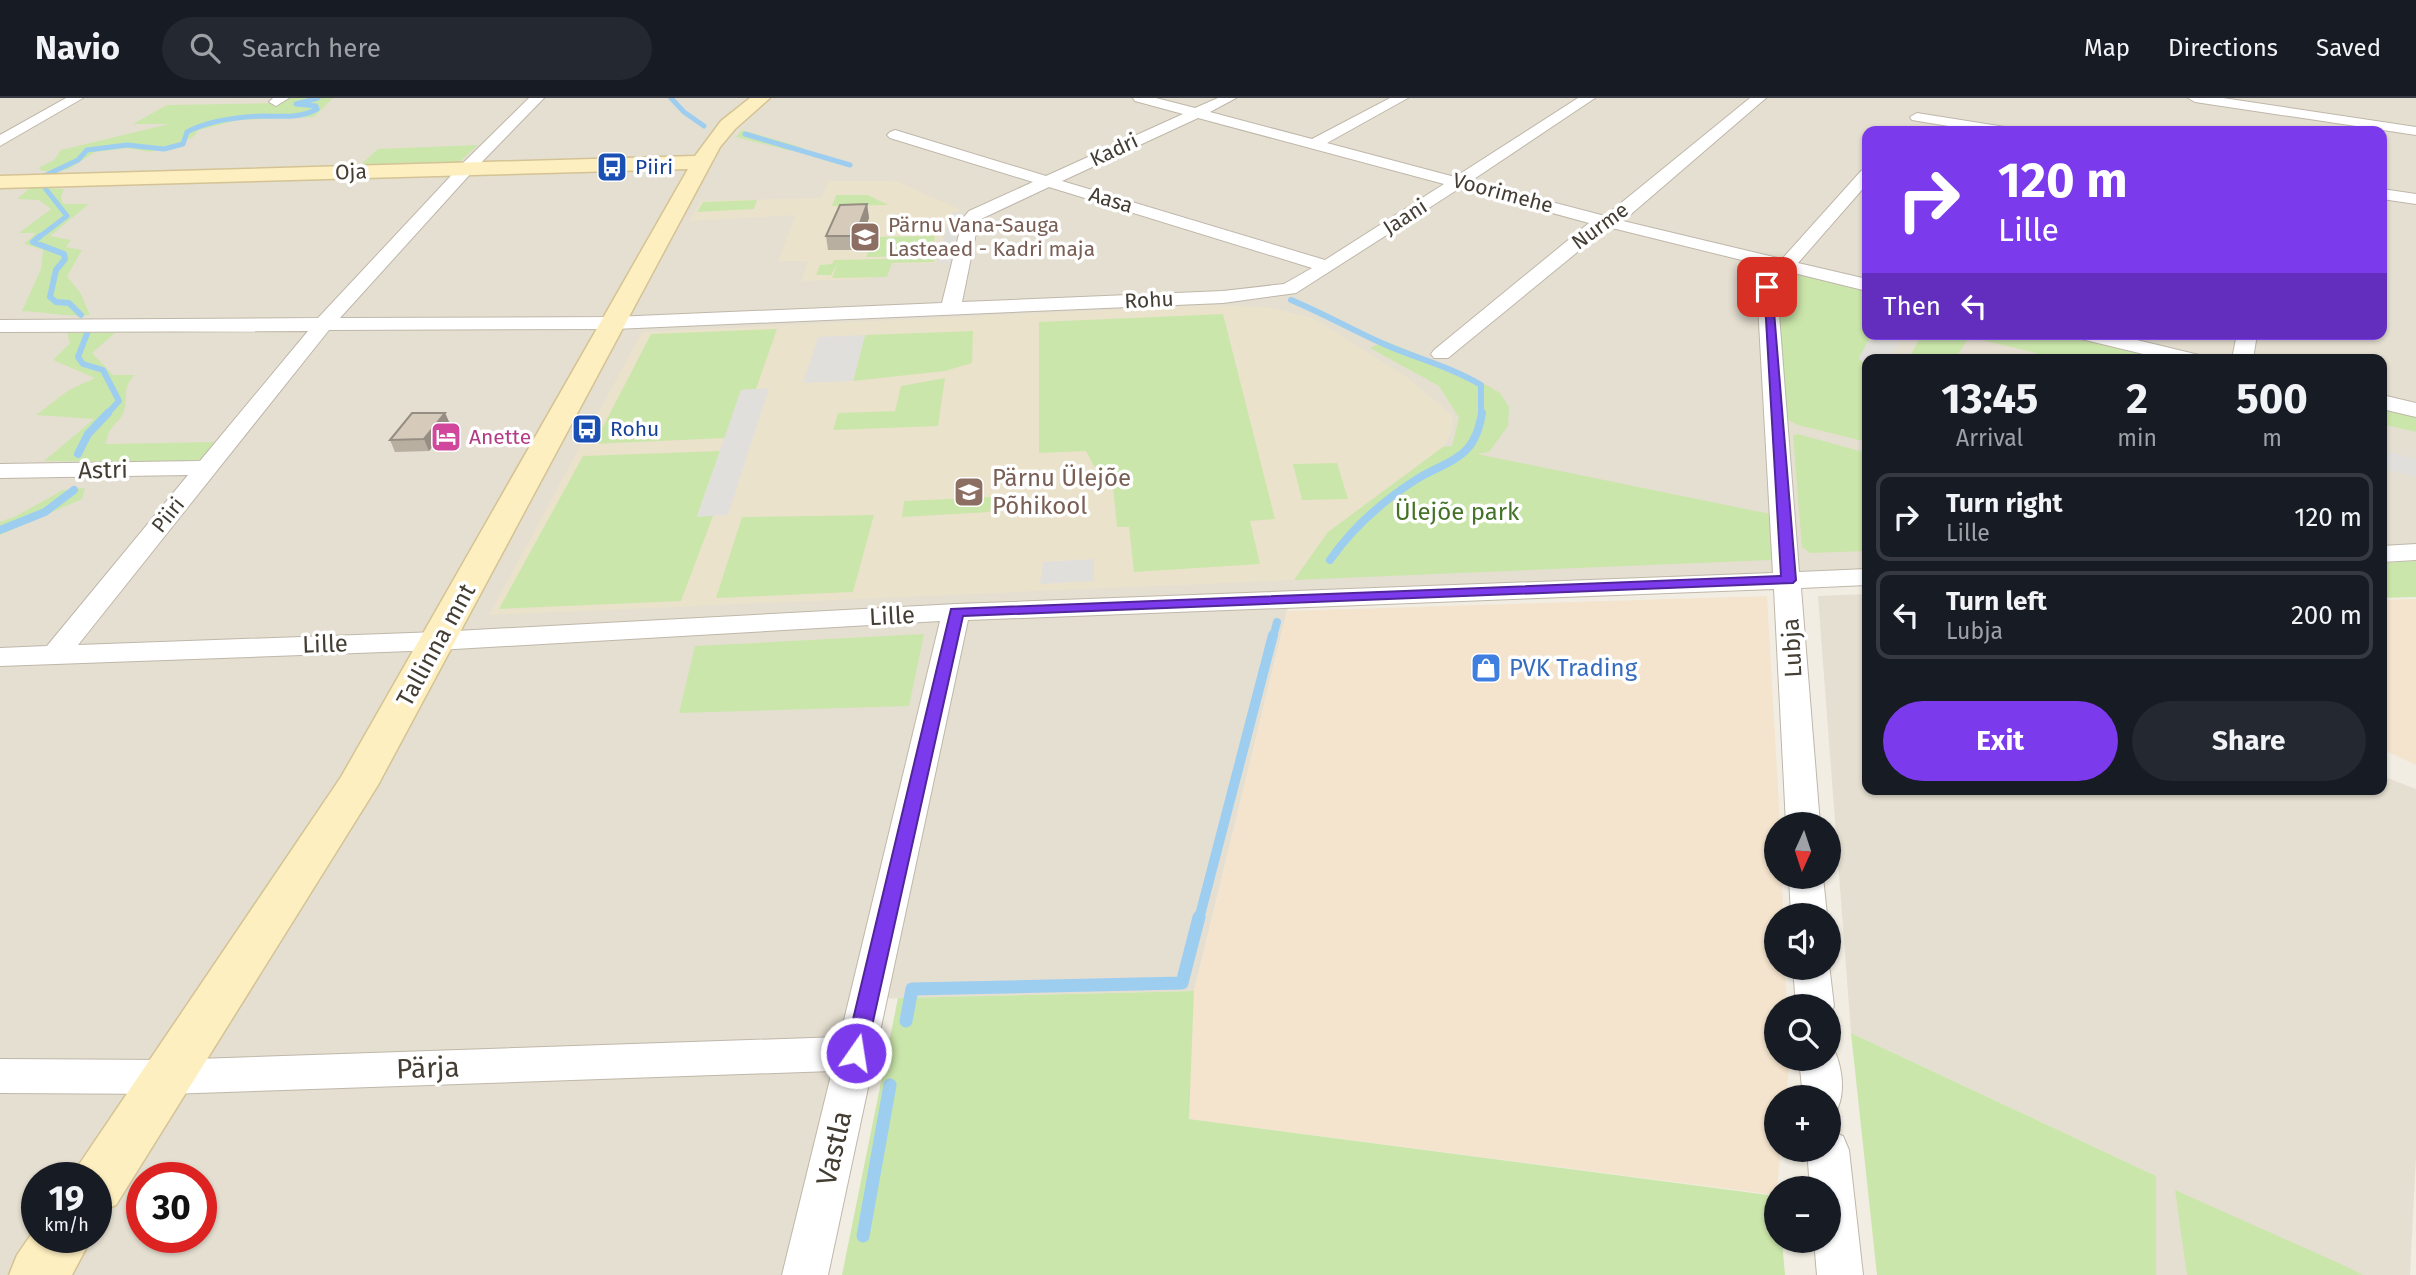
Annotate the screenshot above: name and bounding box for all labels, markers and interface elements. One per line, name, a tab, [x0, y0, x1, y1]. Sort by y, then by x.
search box	[162, 17, 652, 80]
text: Navio	[35, 28, 120, 68]
icon: search	[186, 29, 224, 67]
text: Search here	[242, 33, 381, 64]
text: Map	[2084, 34, 2130, 62]
text: Directions	[2168, 34, 2278, 62]
text: Saved	[2316, 34, 2381, 62]
street label: Kadri	[1086, 128, 1142, 172]
bus stop icon: Piiri	[595, 150, 629, 184]
text: 120 m	[1998, 151, 2128, 210]
place label: Piiri	[635, 154, 673, 180]
icon: right	[1883, 154, 1974, 245]
street label: Oja	[335, 158, 367, 186]
street label: Voorimehe	[1450, 167, 1556, 219]
street label: Aasa	[1086, 181, 1136, 219]
street label: Jaani	[1378, 193, 1432, 241]
street label: Nurme	[1566, 197, 1634, 255]
text: Lille	[1998, 211, 2059, 249]
place label: Pärnu Vana-Sauga Lasteaed - Kadri maja	[888, 212, 1095, 262]
school or university icon: Pärnu Vana-Sauga Lasteaed - Kadri maja	[848, 220, 882, 254]
pin	[1737, 257, 1797, 317]
icon: arrive	[1748, 268, 1786, 306]
street label: Rohu	[1124, 286, 1174, 314]
icon: left	[1955, 287, 1993, 325]
text: Then	[1883, 291, 1941, 322]
text: 13:45	[1941, 374, 2038, 424]
text: 2	[2126, 374, 2148, 424]
text: 500	[2236, 374, 2308, 424]
bus stop icon: Rohu	[570, 412, 604, 446]
place label: Rohu	[610, 416, 659, 442]
hotel icon: Anette	[429, 420, 463, 454]
place label: Anette	[469, 424, 531, 450]
text: Arrival	[1956, 424, 2023, 452]
text: min	[2117, 424, 2157, 452]
text: m	[2262, 424, 2282, 452]
street label: Astri	[78, 456, 128, 484]
place label: Pärnu Ülejõe Põhikool	[992, 464, 1131, 520]
school or university icon: Pärnu Ülejõe Põhikool	[952, 475, 986, 509]
text: Turn right	[1946, 488, 2063, 519]
street label: Piiri	[146, 492, 190, 538]
park label: Ülejõe park	[1395, 498, 1520, 526]
icon: right	[1887, 498, 1925, 536]
text: 120 m	[2294, 502, 2362, 533]
text: Lille	[1946, 519, 1990, 547]
street label: Tallinna mnt	[391, 579, 481, 711]
text: Turn left	[1946, 586, 2047, 617]
icon: left	[1887, 596, 1925, 634]
text: 200 m	[2291, 600, 2362, 631]
street label: Lille	[868, 601, 916, 631]
text: Lubja	[1946, 617, 2003, 645]
street label: Lubja	[1776, 618, 1808, 678]
street label: Lille	[302, 629, 348, 659]
shop icon: PVK Trading	[1469, 651, 1503, 685]
place label: PVK Trading	[1509, 654, 1638, 682]
button: Exit	[1883, 701, 2118, 781]
button: Share	[2132, 701, 2366, 781]
north arrow	[1764, 812, 1841, 889]
map controls	[1764, 812, 1841, 1253]
button: sound	[1764, 903, 1841, 980]
button: search	[1764, 994, 1841, 1071]
position arrow	[819, 1016, 893, 1090]
street label: Pärja	[396, 1050, 460, 1086]
button: +	[1764, 1085, 1841, 1162]
street label: Vastla	[809, 1107, 859, 1189]
speed limit sign: 30	[126, 1162, 217, 1253]
button: −	[1764, 1176, 1841, 1253]
text: 19	[49, 1177, 84, 1219]
text: km/h	[44, 1214, 89, 1236]

